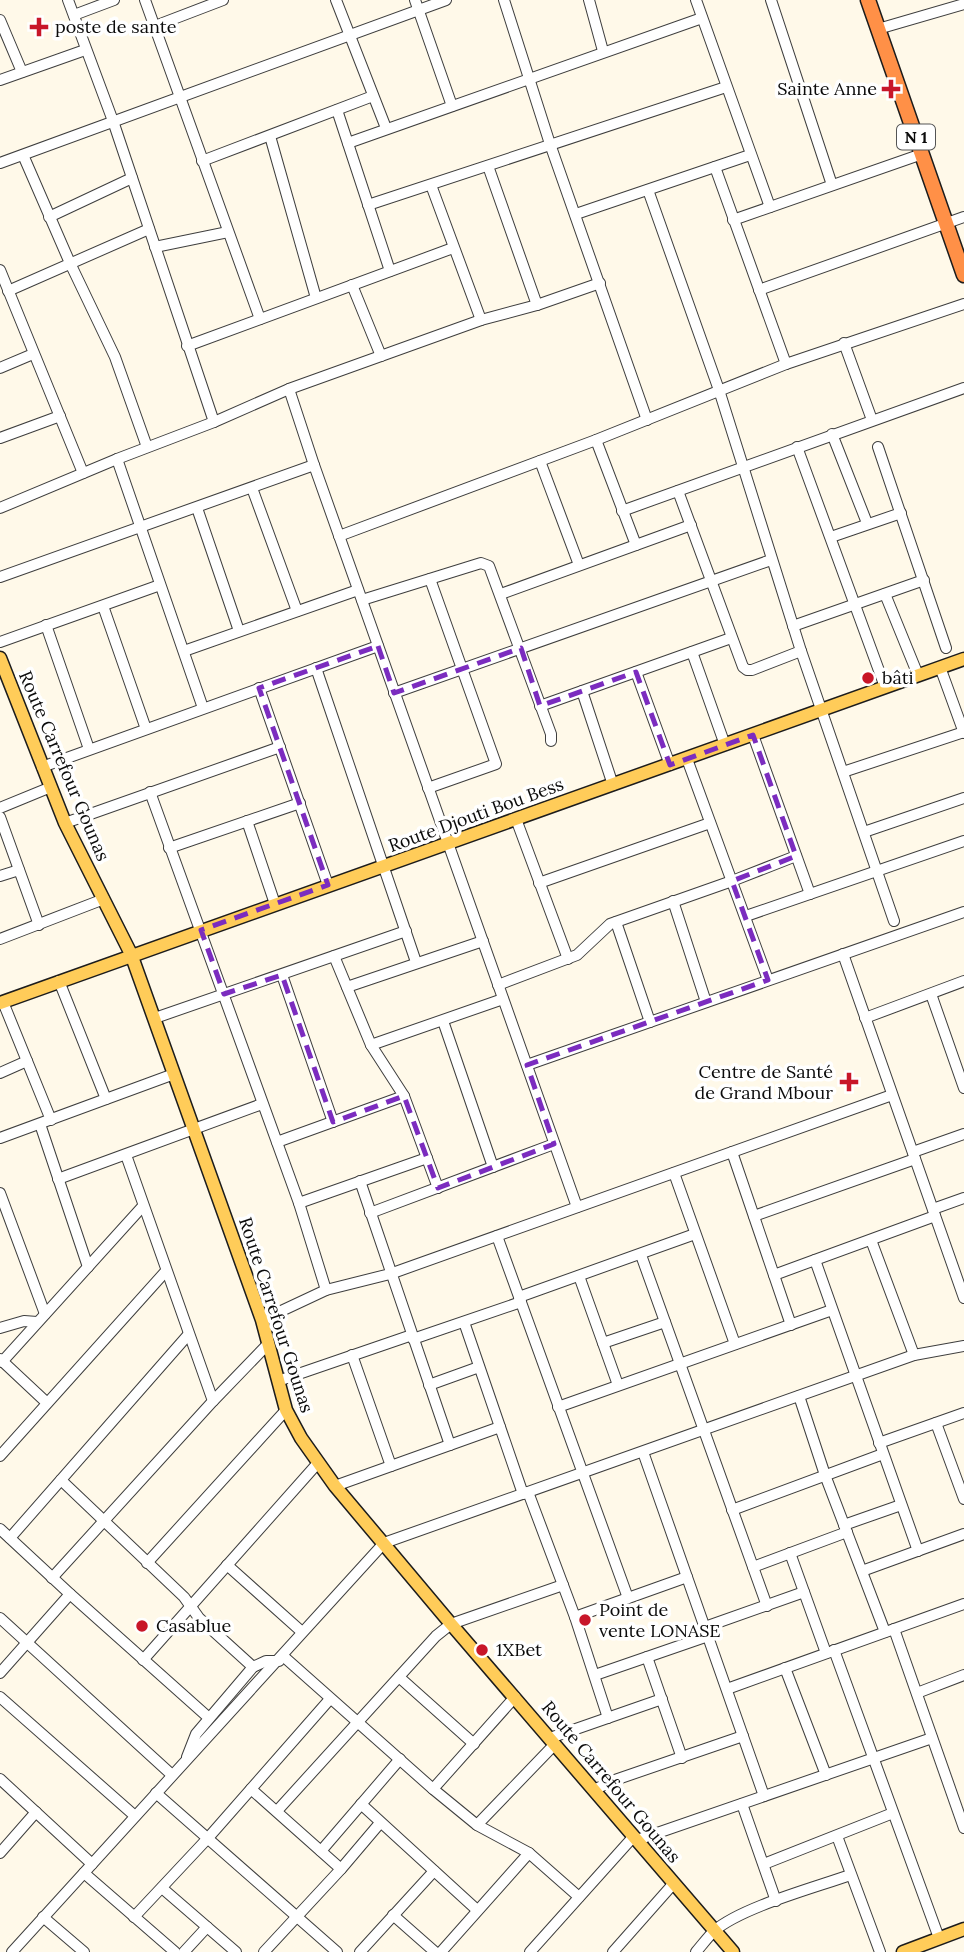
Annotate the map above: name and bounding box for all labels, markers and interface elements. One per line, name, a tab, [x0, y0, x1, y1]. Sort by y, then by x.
place label: poste de sante	[55, 15, 177, 38]
marker: poste de sante	[29, 17, 49, 37]
place label: Sainte Anne	[777, 77, 877, 100]
marker: Sainte Anne	[883, 81, 899, 97]
road number: N 1	[897, 125, 935, 150]
place label: bâti	[882, 666, 914, 689]
street label: Route Carrefour Gounas	[14, 667, 115, 864]
marker: bâti	[860, 670, 876, 686]
street label: Route Djouti Bou Bess	[385, 772, 567, 857]
place label: Centre de Santé de Grand Mbour	[695, 1060, 833, 1104]
marker: Centre de Santé de Grand Mbour	[839, 1072, 859, 1092]
street label: Route Carrefour Gounas	[234, 1214, 319, 1416]
place label: Point de vente LONASE	[599, 1598, 721, 1642]
marker: Point de vente LONASE	[577, 1612, 593, 1628]
place label: Casablue	[156, 1614, 232, 1637]
marker: Casablue	[134, 1618, 150, 1634]
place label: 1XBet	[496, 1638, 542, 1661]
marker: 1XBet	[474, 1642, 490, 1658]
street label: Route Carrefour Gounas	[537, 1696, 686, 1867]

